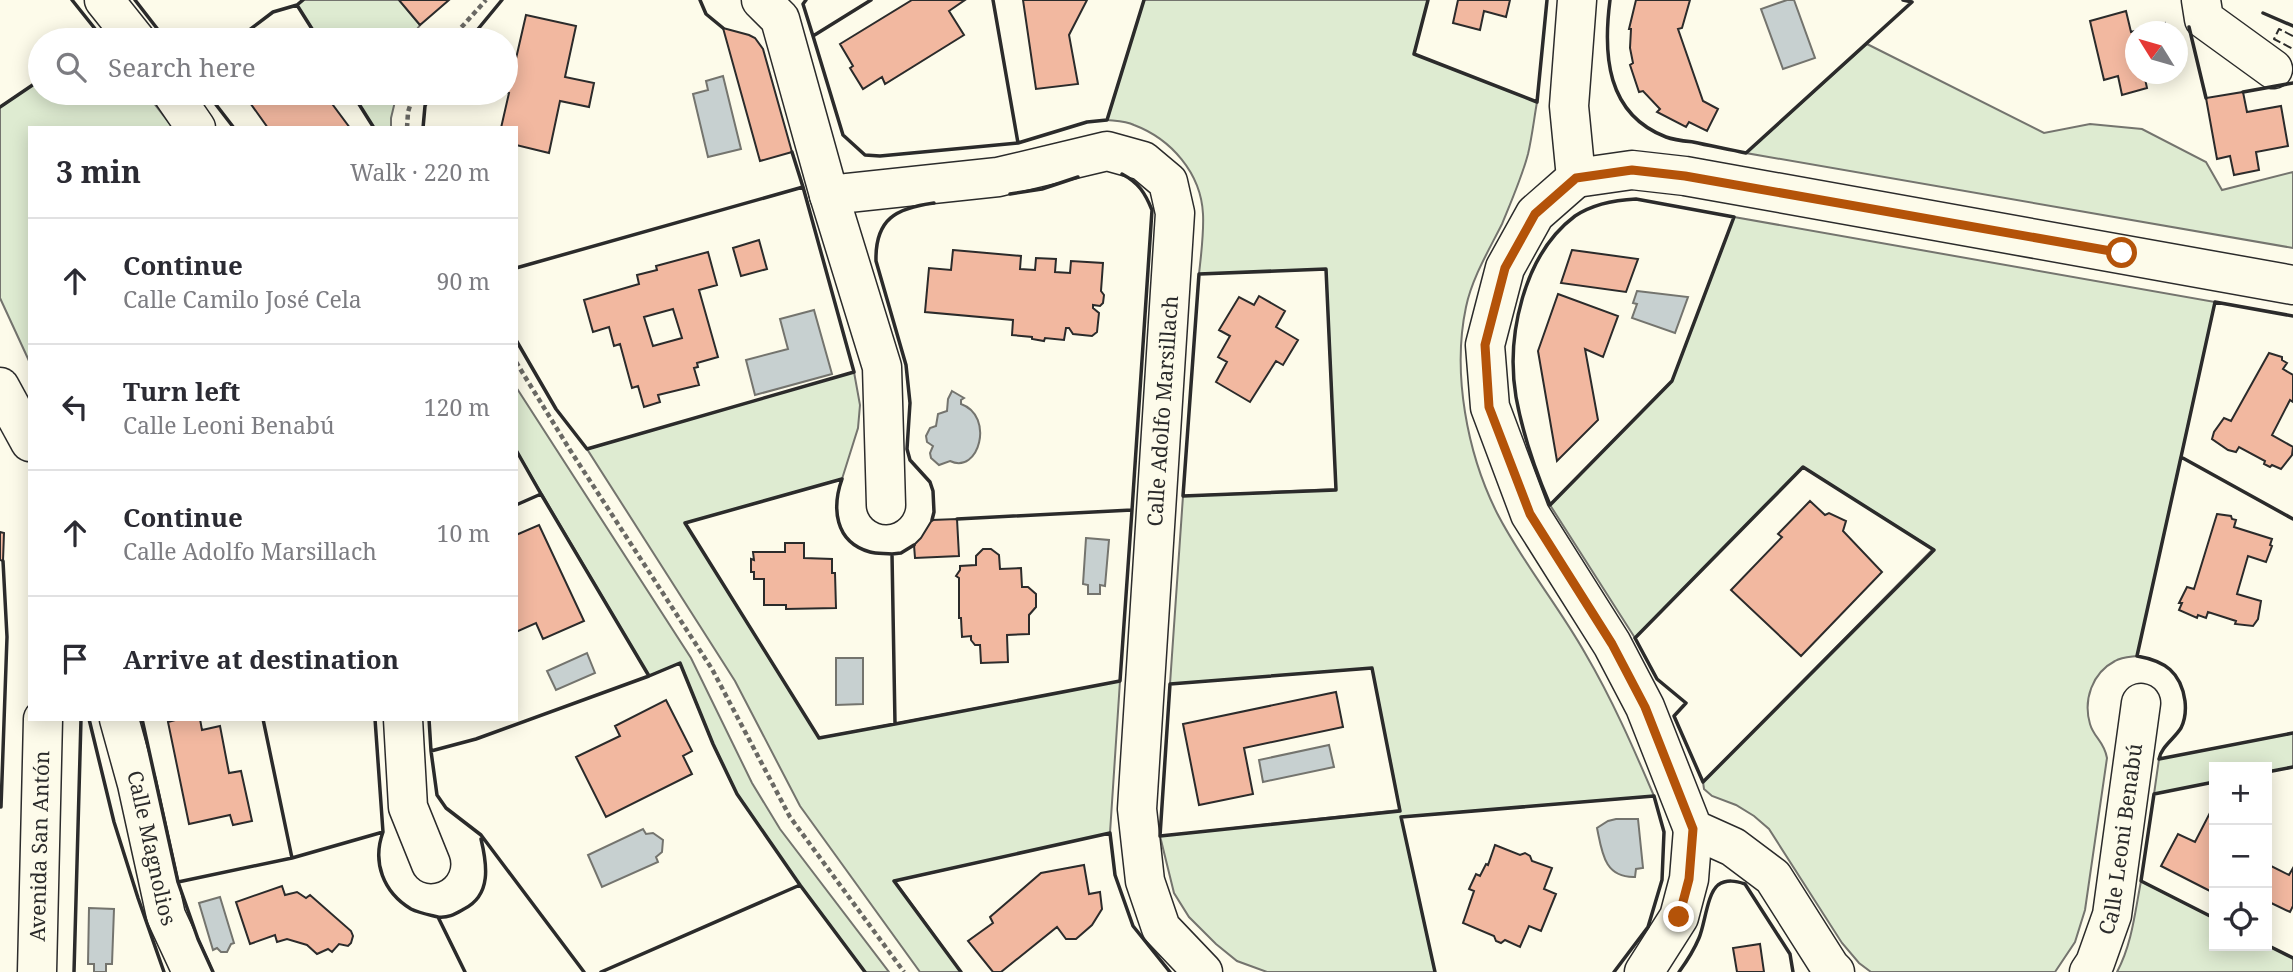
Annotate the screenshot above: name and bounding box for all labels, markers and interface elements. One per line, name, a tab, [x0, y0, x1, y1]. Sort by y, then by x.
north arrow	[2125, 21, 2188, 84]
search box	[28, 28, 518, 105]
icon: search	[52, 48, 90, 86]
text: Search here	[108, 49, 256, 85]
text: 3 min	[56, 151, 141, 192]
text: Walk · 220 m	[350, 156, 490, 188]
route start	[2106, 237, 2137, 268]
text: Continue	[123, 247, 243, 283]
icon: ahead	[56, 262, 94, 300]
text: 90 m	[437, 265, 490, 297]
text: Calle Camilo José Cela	[123, 283, 362, 315]
street label: Calle Adolfo Marsillach	[1140, 294, 1184, 528]
text: Turn left	[123, 373, 240, 409]
icon: left	[56, 388, 94, 426]
text: 120 m	[424, 391, 490, 423]
text: Calle Leoni Benabú	[123, 409, 335, 441]
text: Continue	[123, 499, 243, 535]
icon: ahead	[56, 514, 94, 552]
text: 10 m	[437, 517, 490, 549]
text: Calle Adolfo Marsillach	[123, 535, 377, 567]
icon: arrive	[56, 640, 94, 678]
text: Arrive at destination	[123, 641, 399, 677]
street label: Calle Leoni Benabú	[2091, 742, 2148, 939]
street label: Avenida San Antón	[23, 750, 55, 942]
map controls	[2209, 762, 2272, 951]
button: +	[2209, 762, 2272, 825]
street label: Calle Magnolios	[121, 767, 184, 930]
button: −	[2209, 825, 2272, 888]
button: locate	[2209, 888, 2272, 951]
route end	[1663, 901, 1694, 932]

